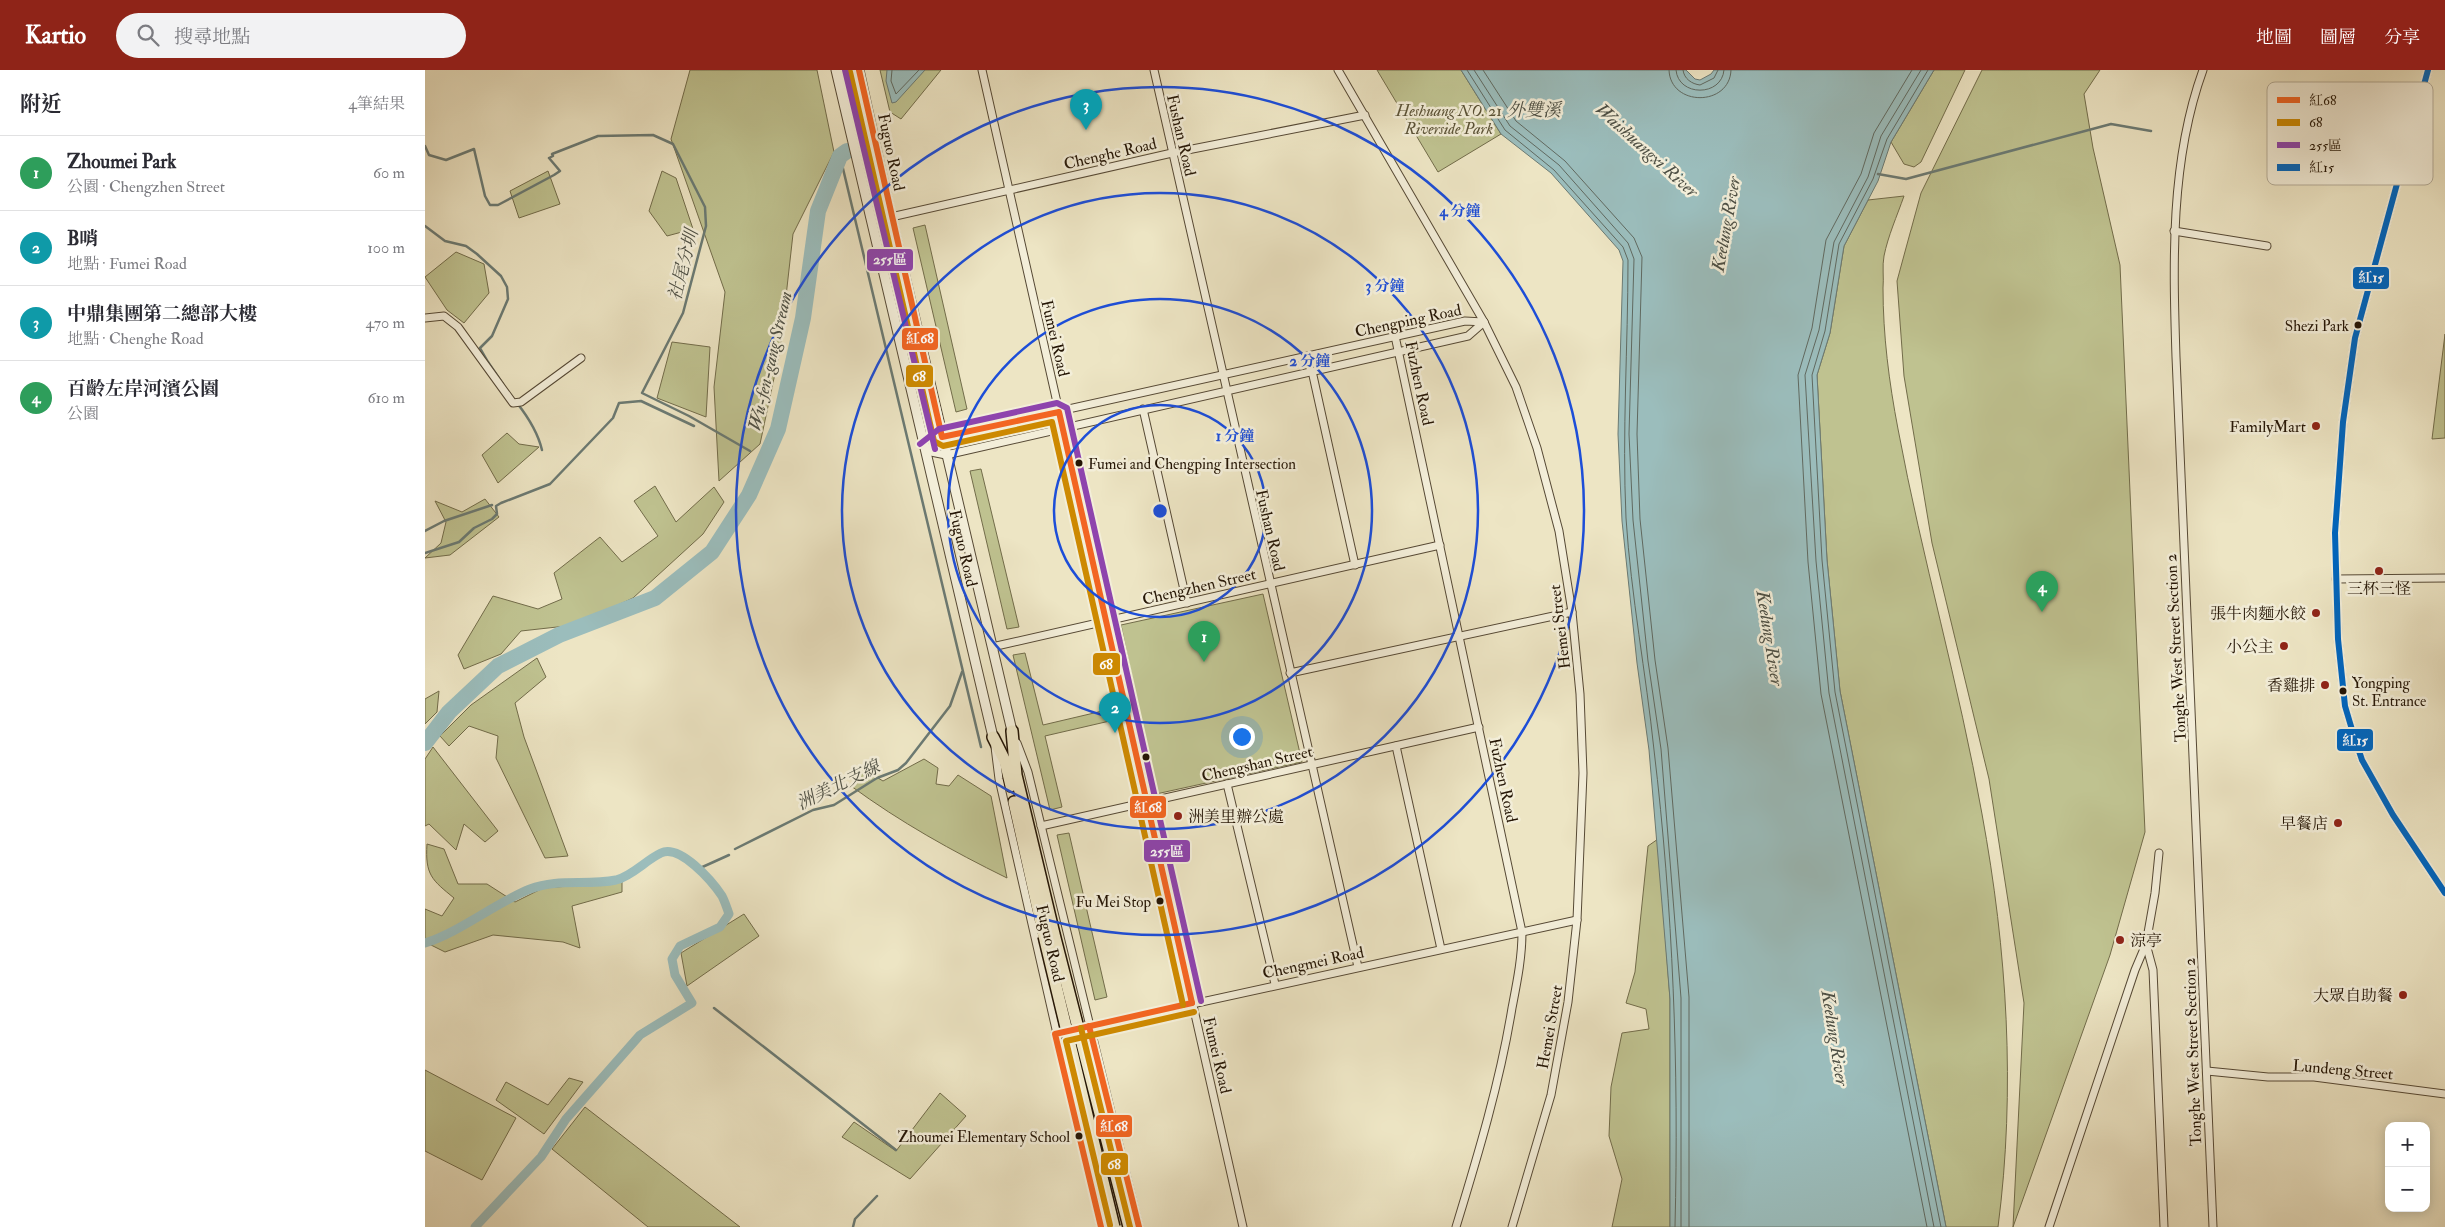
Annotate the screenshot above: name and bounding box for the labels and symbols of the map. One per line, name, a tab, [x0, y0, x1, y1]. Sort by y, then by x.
legend	[2267, 82, 2433, 185]
pin: 3	[1070, 89, 1102, 130]
street label: Fushan Road	[1162, 92, 1200, 178]
text: 紅68	[2309, 92, 2337, 109]
water label: Waishuangxi River	[1590, 98, 1704, 203]
water label: 外雙溪	[1507, 99, 1563, 122]
park label: Heshuang NO. 21 Riverside Park	[1395, 101, 1502, 139]
street label: Fuguo Road	[873, 112, 909, 193]
text: 68	[2309, 114, 2323, 131]
street label: Chenghe Road	[1062, 134, 1159, 174]
text: 255區	[2309, 137, 2342, 154]
text: 紅15	[2309, 159, 2335, 176]
water label: Keelung River	[1707, 174, 1746, 274]
text: 4 分鐘	[1438, 202, 1481, 221]
water label: 社尾分圳	[664, 224, 704, 303]
line badge: 255區	[866, 248, 914, 272]
text: 255區	[873, 251, 907, 268]
line badge: 紅15	[2352, 266, 2390, 290]
text: 紅15	[2358, 269, 2384, 286]
text: 3 分鐘	[1366, 277, 1404, 296]
water label: Wu-fen-gang Stream	[743, 289, 798, 433]
street label: Fumei Road	[1037, 298, 1074, 379]
street label: Chengping Road	[1353, 300, 1464, 343]
place label: Shezi Park	[2285, 317, 2349, 336]
marker: Shezi Park	[2353, 320, 2363, 330]
line badge: 紅68	[901, 327, 939, 351]
text: 紅68	[906, 330, 934, 347]
street label: Fuzhen Road	[1400, 339, 1438, 427]
text: 2 分鐘	[1290, 352, 1330, 371]
line badge: 68	[905, 364, 934, 388]
text: 68	[912, 368, 926, 385]
place label: FamilyMart	[2229, 417, 2306, 437]
marker: FamilyMart	[2310, 420, 2322, 432]
text: 1 分鐘	[1216, 427, 1254, 446]
place label: Fumei and Chengping Intersection	[1088, 455, 1296, 475]
marker: Fumei and Chengping Intersection	[1074, 458, 1084, 468]
street label: Fushan Road	[1251, 487, 1289, 573]
centre of rings	[1151, 502, 1169, 520]
street label: Fuguo Road	[944, 508, 982, 589]
street label: Tonghe West Street Section 2	[2161, 553, 2191, 743]
street label: Chengzhen Street	[1140, 564, 1258, 610]
marker: 三杯三怪	[2373, 565, 2385, 577]
pin: 4	[2026, 571, 2058, 612]
place label: 三杯三怪	[2347, 579, 2411, 599]
street label: Hemei Street	[1545, 584, 1575, 670]
water label: Keelung River	[1750, 588, 1789, 688]
place label: 張牛肉麵水餃	[2210, 604, 2306, 624]
marker: 張牛肉麵水餃	[2310, 607, 2322, 619]
pin: 1	[1188, 621, 1220, 662]
place label: 小公主	[2226, 637, 2274, 657]
marker: 小公主	[2278, 640, 2290, 652]
line badge: 68	[1092, 652, 1121, 676]
text: 68	[1099, 656, 1113, 673]
place label: Yongping St. Entrance	[2352, 674, 2426, 711]
place label: 香雞排	[2267, 676, 2315, 696]
marker: 香雞排	[2319, 679, 2331, 691]
marker: Yongping St. Entrance	[2338, 686, 2348, 696]
pin: 2	[1099, 692, 1131, 733]
your location	[1229, 724, 1255, 750]
line badge: 紅15	[2336, 728, 2374, 752]
text: 紅15	[2342, 732, 2368, 749]
street label: Fuzhen Road	[1484, 736, 1522, 824]
street label: Chengshan Street	[1200, 741, 1315, 786]
unlabelled marker	[1141, 752, 1151, 762]
water label: 洲美北支線	[793, 755, 886, 816]
line badge: 紅68	[1129, 795, 1167, 819]
text: 紅68	[1134, 799, 1162, 816]
place label: 洲美里辦公處	[1188, 807, 1284, 827]
marker: 洲美里辦公處	[1172, 810, 1184, 822]
place label: 早餐店	[2280, 814, 2328, 834]
marker: 早餐店	[2332, 817, 2344, 829]
line badge: 255區	[1143, 839, 1191, 863]
text: 255區	[1150, 843, 1184, 860]
place label: Fu Mei Stop	[1075, 893, 1151, 913]
marker: Fu Mei Stop	[1155, 896, 1165, 906]
street label: Fuguo Road	[1031, 903, 1069, 984]
place label: 涼亭	[2130, 931, 2162, 951]
marker: 涼亭	[2114, 934, 2126, 946]
street label: Chengmei Road	[1261, 942, 1366, 983]
street label: Tonghe West Street Section 2	[2180, 957, 2206, 1146]
street label: Hemei Street	[1533, 984, 1567, 1071]
place label: 大眾自助餐	[2313, 986, 2393, 1006]
water label: Keelung River	[1815, 988, 1854, 1088]
marker: 大眾自助餐	[2397, 989, 2409, 1001]
street label: Fumei Road	[1199, 1015, 1236, 1096]
street label: Lundeng Street	[2292, 1056, 2394, 1084]
line badge: 紅68	[1095, 1114, 1133, 1138]
text: 紅68	[1100, 1118, 1128, 1135]
place label: Zhoumei Elementary School	[898, 1128, 1070, 1147]
marker: Zhoumei Elementary School	[1074, 1131, 1084, 1141]
line badge: 68	[1100, 1152, 1129, 1176]
text: 68	[1107, 1156, 1121, 1173]

